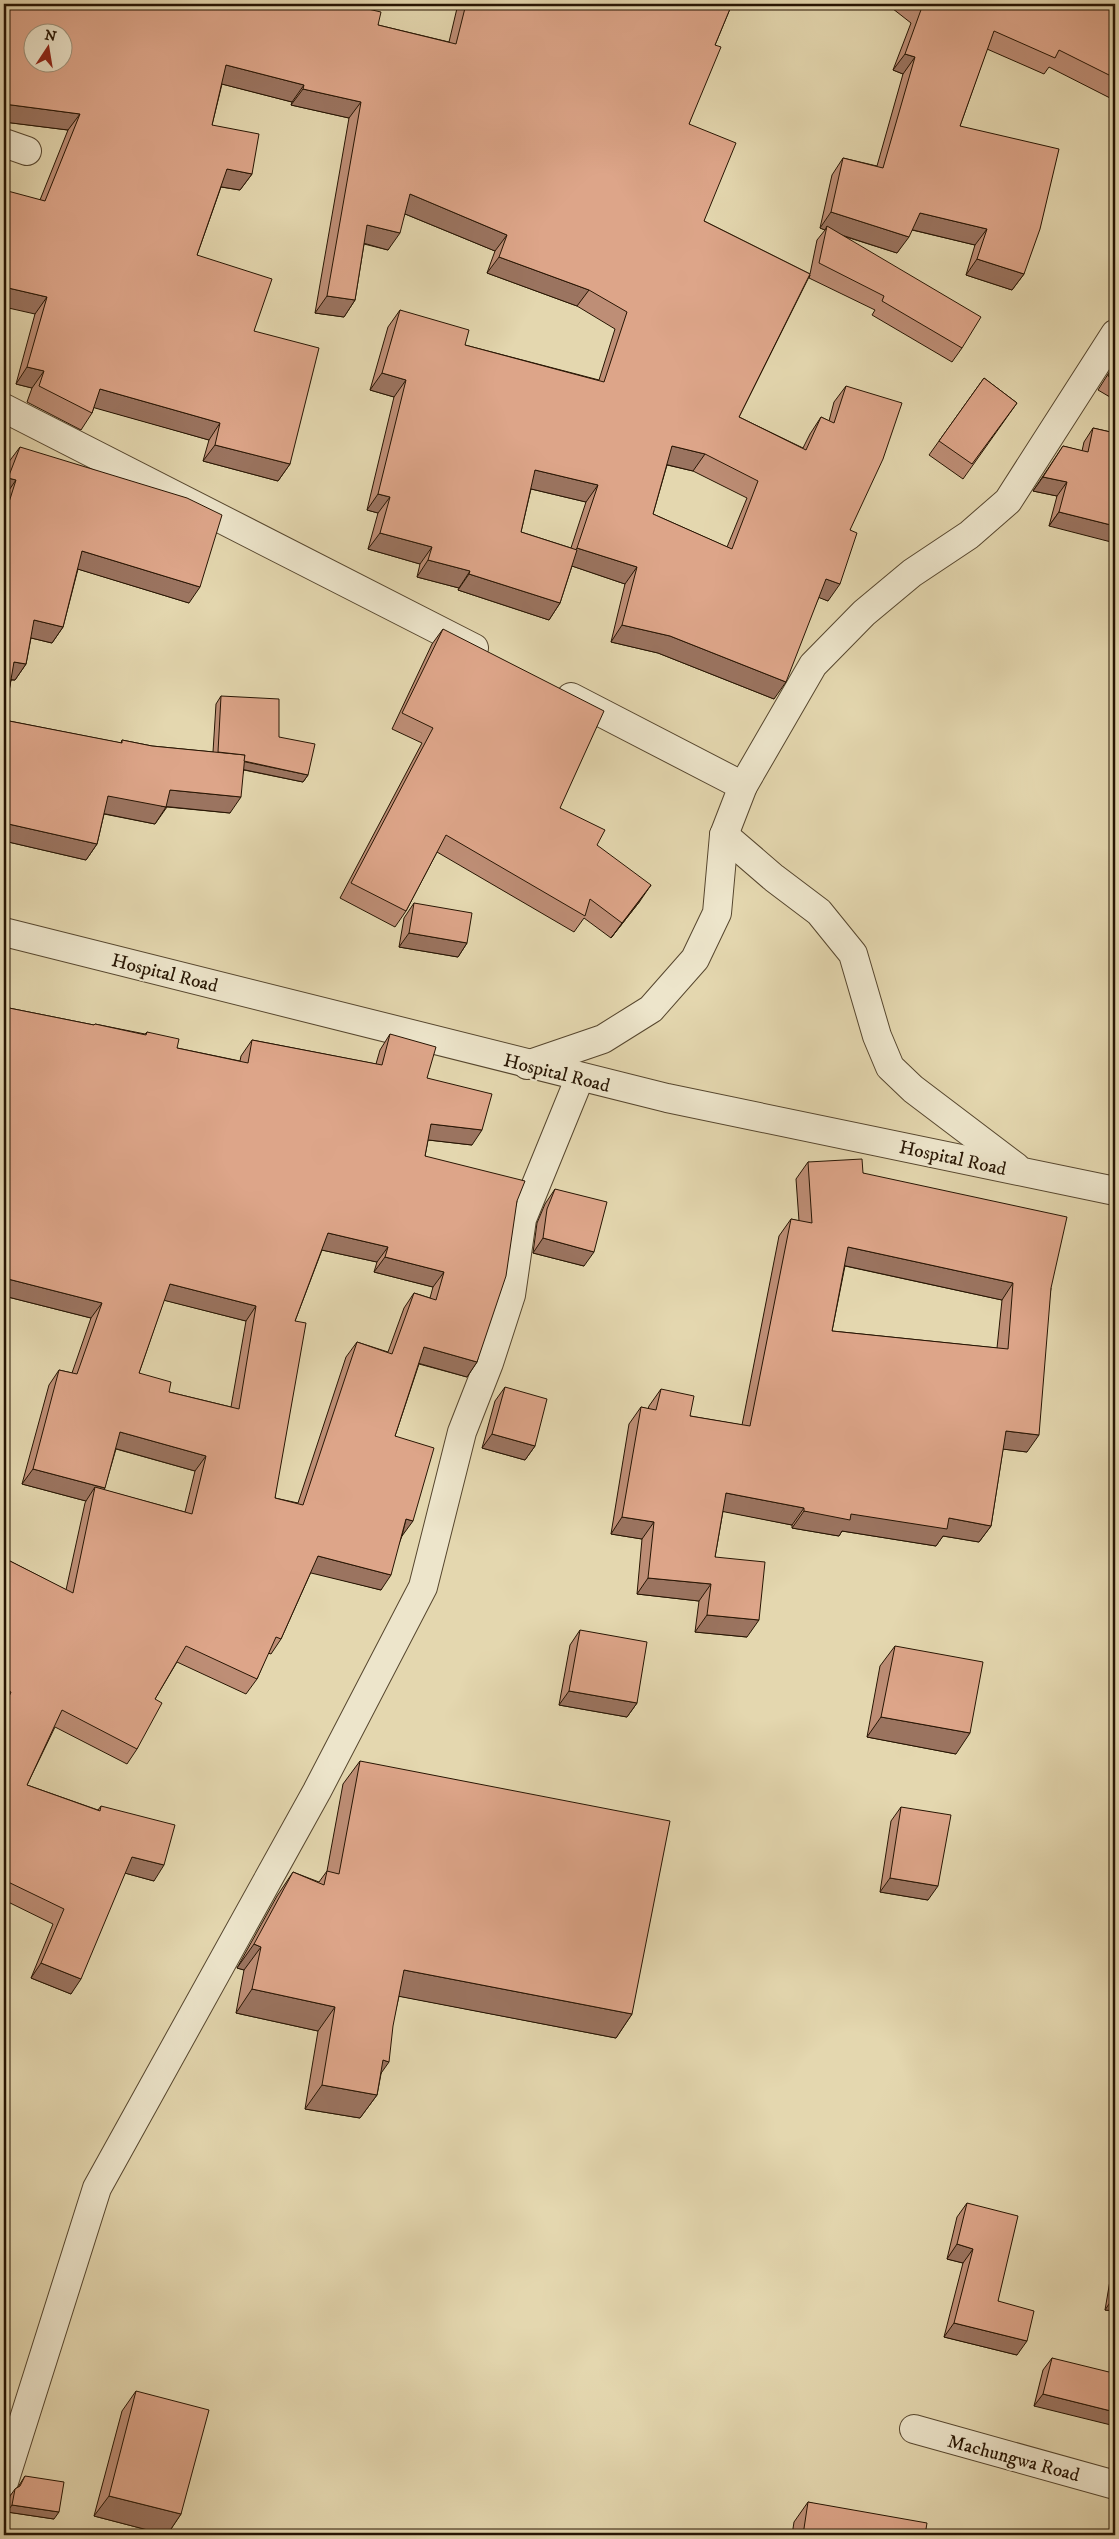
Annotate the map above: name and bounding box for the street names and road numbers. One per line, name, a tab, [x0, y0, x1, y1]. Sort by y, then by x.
street label: Hospital Road	[109, 949, 221, 998]
street label: Hospital Road	[501, 1049, 613, 1098]
street label: Hospital Road	[897, 1136, 1009, 1181]
street label: Machungwa Road	[945, 2430, 1083, 2487]

